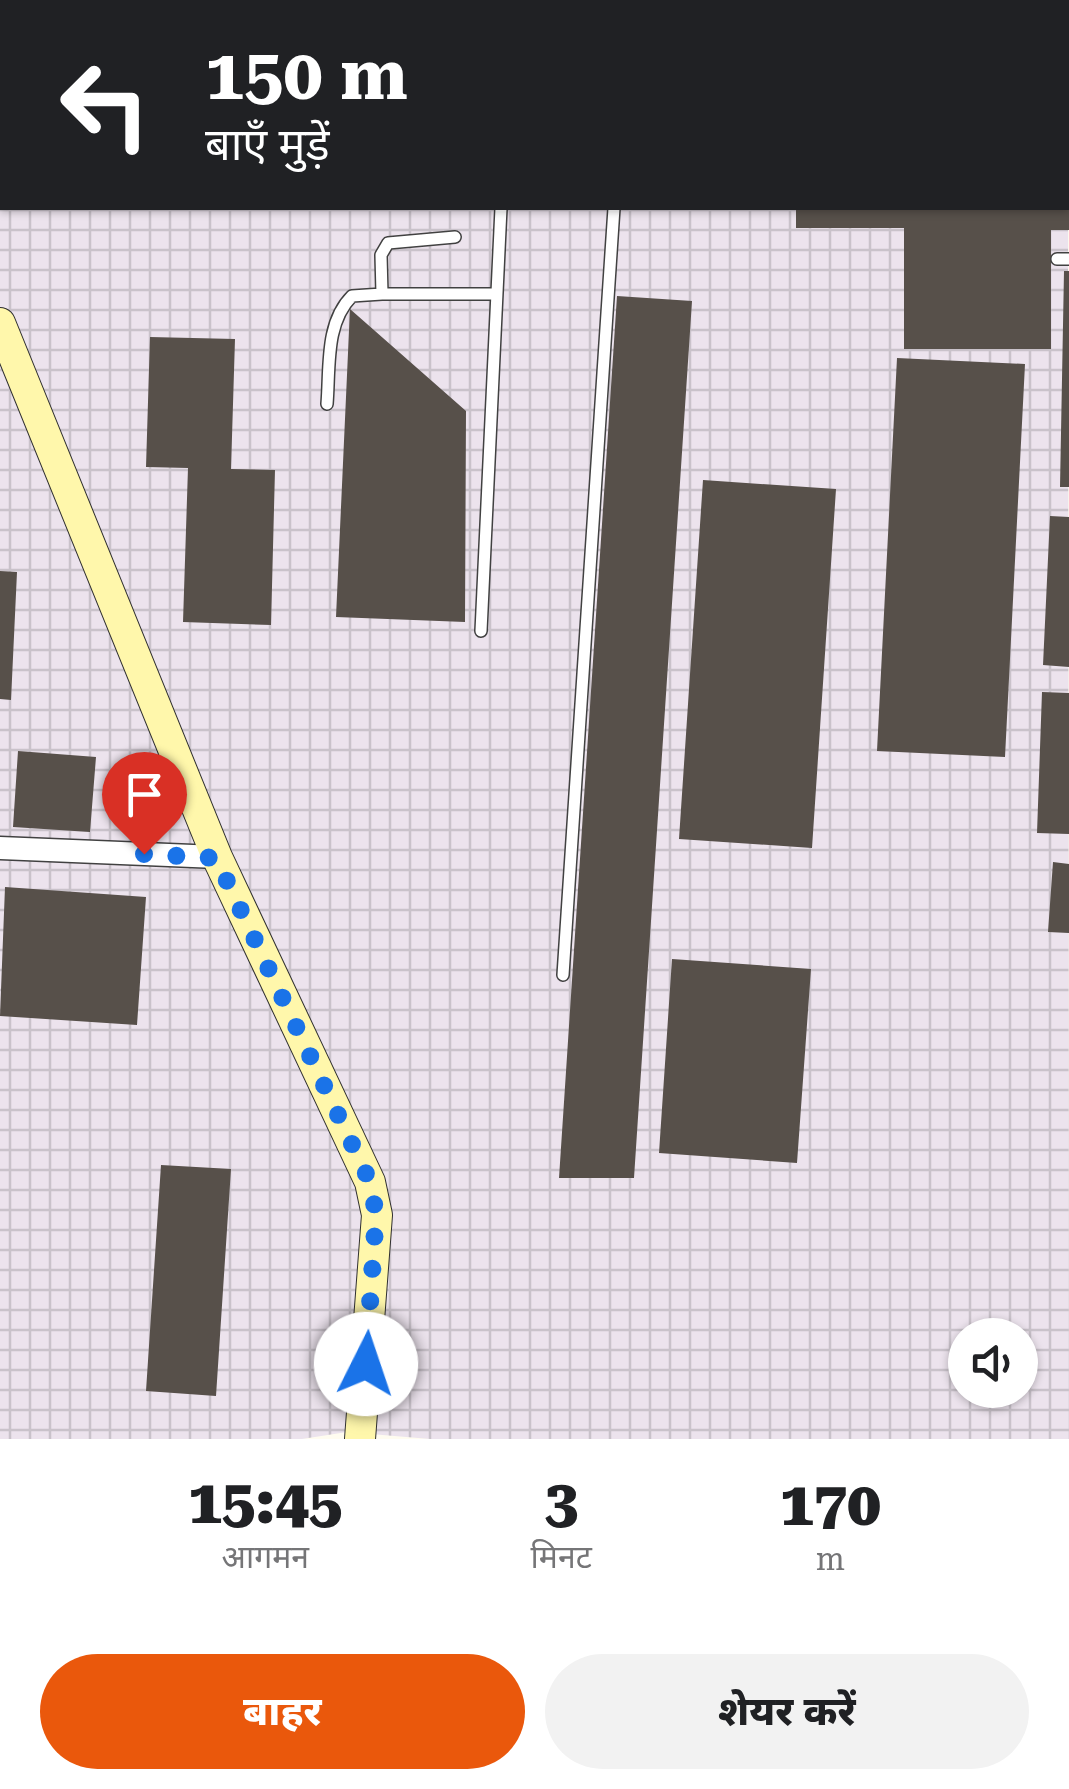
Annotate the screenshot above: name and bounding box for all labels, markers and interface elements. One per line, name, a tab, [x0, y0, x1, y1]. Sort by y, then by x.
text: 150 m	[205, 34, 408, 116]
icon: left	[40, 40, 170, 170]
text: बाएँ मुड़ें	[205, 118, 330, 171]
pin	[102, 752, 187, 855]
icon: arrive	[117, 767, 172, 822]
position arrow	[314, 1312, 418, 1416]
map controls	[948, 1318, 1038, 1408]
button: sound	[948, 1318, 1038, 1408]
text: 15:45	[188, 1467, 342, 1538]
text: 3	[544, 1467, 578, 1538]
text: 170	[780, 1469, 881, 1540]
text: आगमन	[221, 1538, 309, 1576]
text: मिनट	[531, 1538, 592, 1576]
text: m	[816, 1540, 845, 1578]
button: बाहर	[40, 1654, 525, 1769]
button: शेयर करें	[545, 1654, 1029, 1769]

